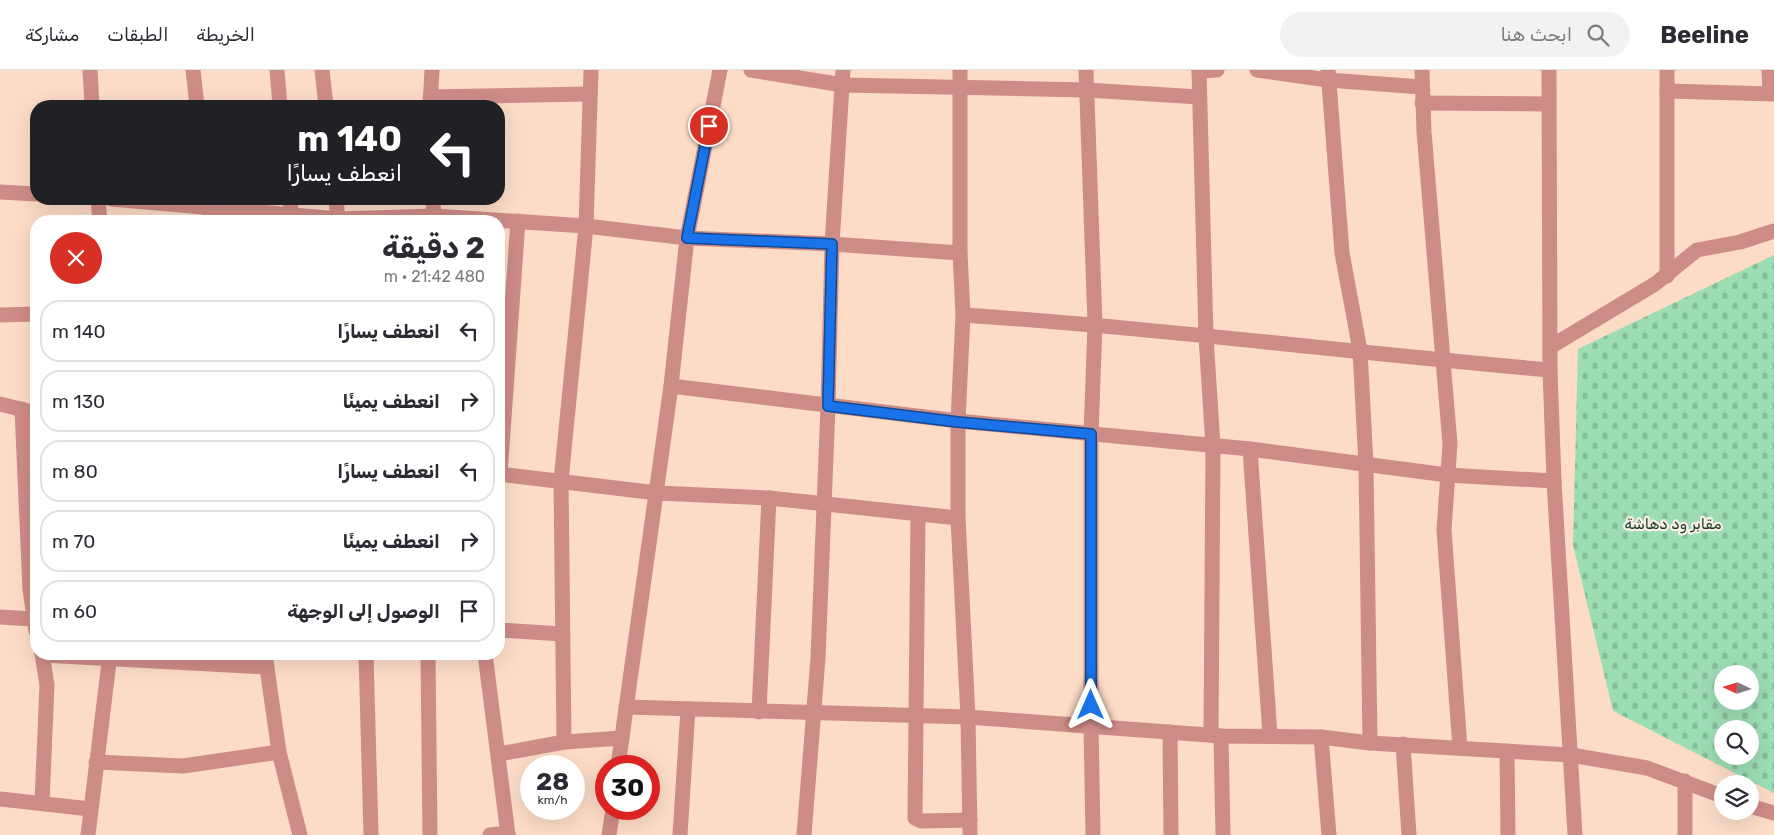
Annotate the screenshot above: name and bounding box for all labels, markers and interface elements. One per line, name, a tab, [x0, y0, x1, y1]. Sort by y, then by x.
search box	[1280, 12, 1630, 57]
icon: search	[1584, 21, 1612, 49]
text: Beeline	[1660, 21, 1749, 49]
text: ابحث هنا	[1500, 23, 1572, 46]
text: مشاركة	[25, 24, 79, 46]
text: الطبقات	[107, 24, 168, 46]
text: الخريطة	[196, 24, 255, 46]
pin	[688, 105, 730, 147]
icon: arrive	[695, 112, 723, 140]
text: 140 m	[297, 118, 402, 160]
icon: left	[420, 120, 485, 185]
text: انعطف يسارًا	[286, 160, 402, 187]
text: 2 دقيقة	[382, 230, 485, 266]
button: close	[50, 232, 102, 284]
text: 480 m · 21:42	[384, 267, 485, 286]
icon: left	[455, 317, 483, 345]
text: 140 m	[52, 320, 106, 343]
text: انعطف يسارًا	[337, 320, 440, 343]
icon: right	[455, 387, 483, 415]
text: 130 m	[52, 390, 105, 413]
text: انعطف يمينًا	[343, 390, 440, 413]
icon: left	[455, 457, 483, 485]
text: 80 m	[52, 460, 98, 483]
text: انعطف يسارًا	[337, 460, 440, 483]
park label: مقابر ود دهاشة	[1624, 515, 1722, 534]
icon: right	[455, 527, 483, 555]
text: 70 m	[52, 530, 95, 553]
text: انعطف يمينًا	[343, 530, 440, 553]
icon: arrive	[455, 597, 483, 625]
text: 60 m	[52, 600, 97, 623]
text: الوصول إلى الوجهة	[287, 600, 440, 623]
north arrow	[1714, 665, 1759, 710]
map controls	[1714, 665, 1759, 820]
position arrow	[1064, 678, 1116, 730]
button: search	[1714, 720, 1759, 765]
speed limit sign: 30	[595, 755, 660, 820]
text: 28	[536, 767, 569, 796]
button: layers	[1714, 775, 1759, 820]
text: km/h	[538, 793, 567, 807]

